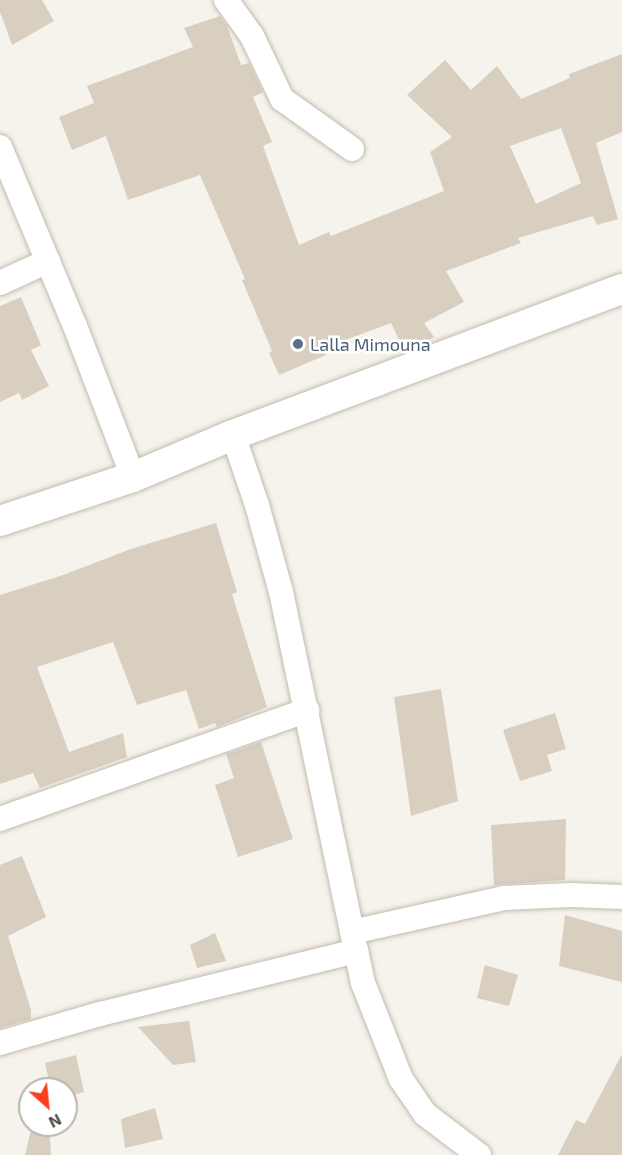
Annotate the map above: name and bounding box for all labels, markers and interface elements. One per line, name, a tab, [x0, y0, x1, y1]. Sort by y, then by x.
place label: Lalla Mimouna	[310, 333, 431, 355]
marker: Lalla Mimouna	[291, 337, 305, 351]
north arrow	[18, 1077, 78, 1137]
text: N	[46, 1111, 65, 1133]

